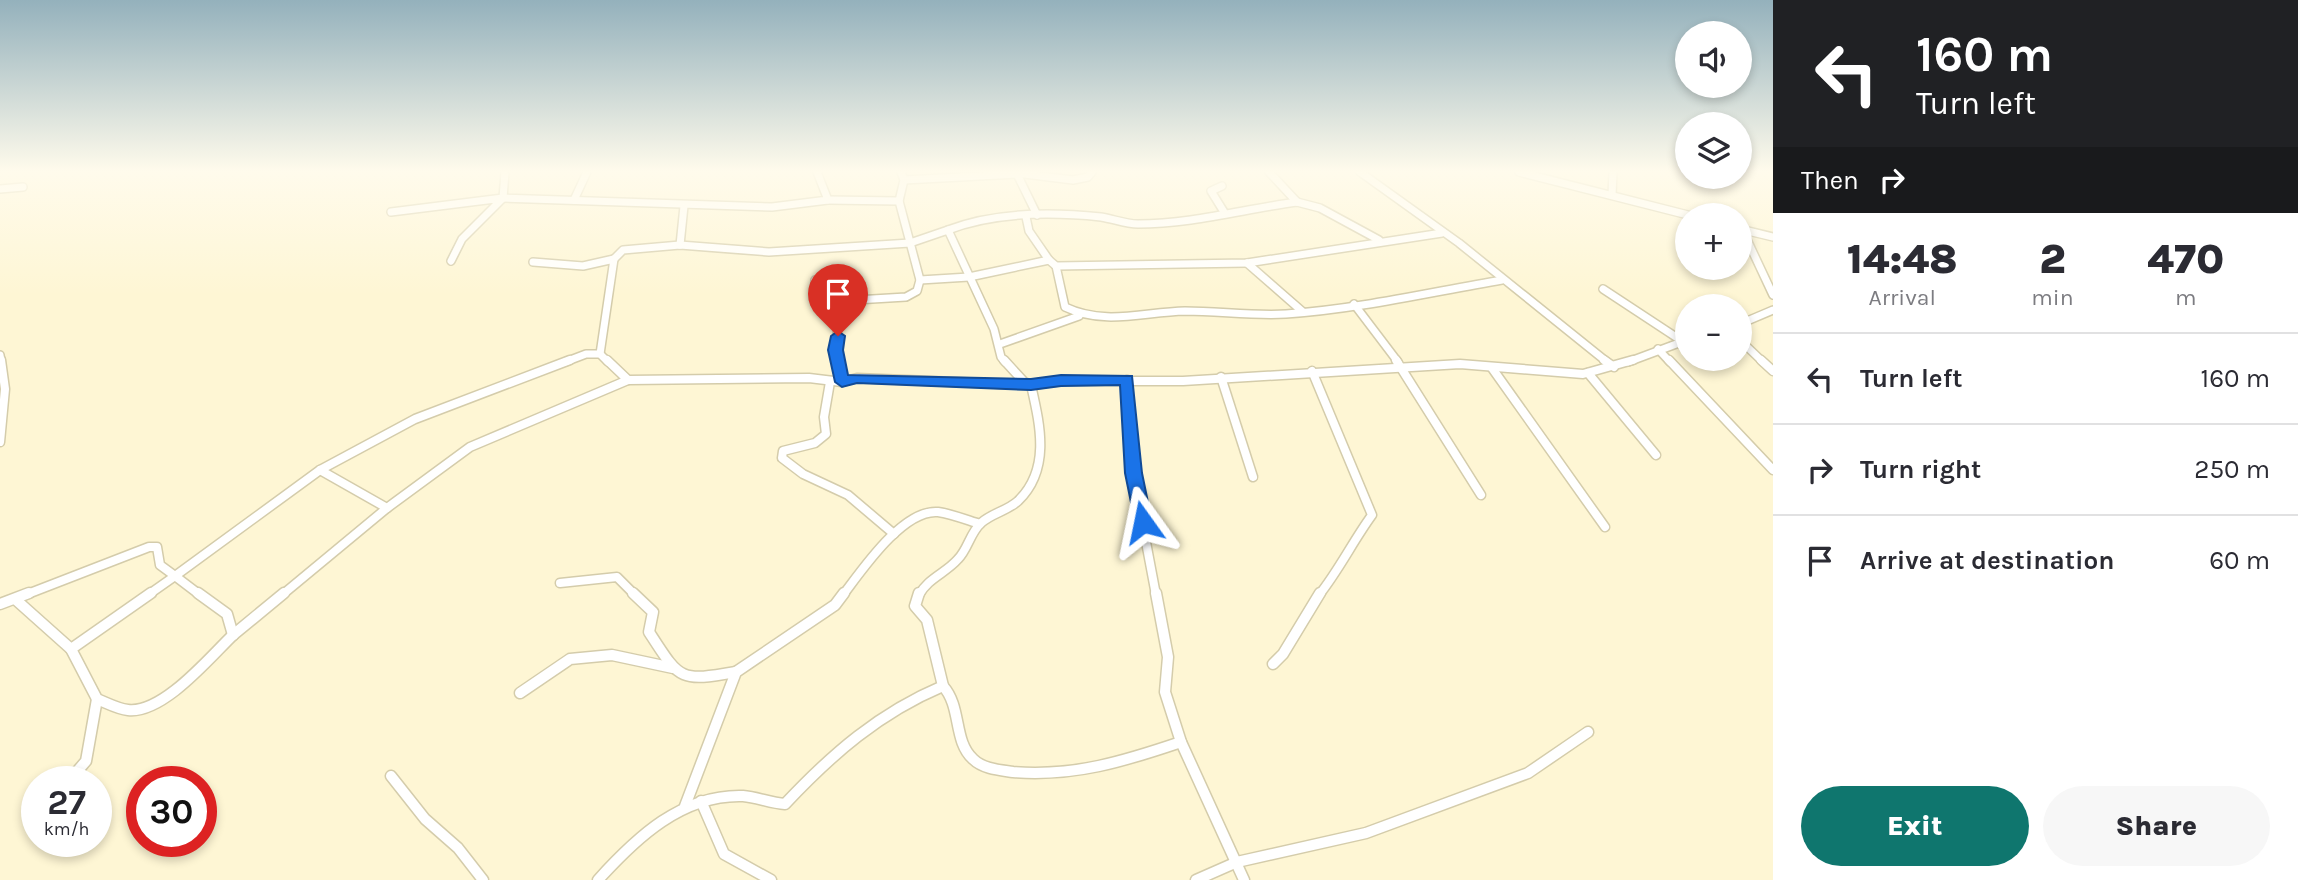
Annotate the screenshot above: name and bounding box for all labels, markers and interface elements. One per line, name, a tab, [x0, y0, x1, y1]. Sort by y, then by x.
map controls	[1675, 21, 1752, 371]
button: sound	[1675, 21, 1752, 98]
text: 160 m	[1916, 26, 2053, 83]
icon: left	[1801, 28, 1892, 119]
text: Turn left	[1916, 85, 2036, 122]
button: layers	[1675, 112, 1752, 189]
icon: right	[1873, 161, 1911, 199]
text: Then	[1801, 165, 1859, 196]
button: +	[1675, 203, 1752, 280]
text: 14:48	[1847, 234, 1958, 284]
text: 2	[2039, 234, 2066, 284]
text: 470	[2147, 234, 2224, 284]
pin	[808, 264, 868, 336]
icon: arrive	[819, 275, 857, 313]
text: Arrival	[1868, 284, 1936, 311]
text: min	[2031, 284, 2074, 311]
text: m	[2175, 284, 2197, 311]
button: −	[1675, 294, 1752, 371]
icon: left	[1801, 360, 1839, 398]
text: Turn left	[1860, 363, 1962, 394]
text: 160 m	[2201, 363, 2270, 394]
icon: right	[1801, 451, 1839, 489]
text: Turn right	[1860, 454, 1981, 485]
text: 250 m	[2194, 454, 2270, 485]
position arrow	[1106, 485, 1180, 559]
icon: arrive	[1801, 542, 1839, 580]
text: Arrive at destination	[1860, 545, 2114, 576]
text: 60 m	[2209, 545, 2270, 576]
speed limit sign: 30	[126, 766, 217, 857]
text: 27	[47, 782, 86, 823]
button: Exit	[1801, 786, 2029, 866]
button: Share	[2043, 786, 2270, 866]
text: km/h	[44, 818, 89, 840]

